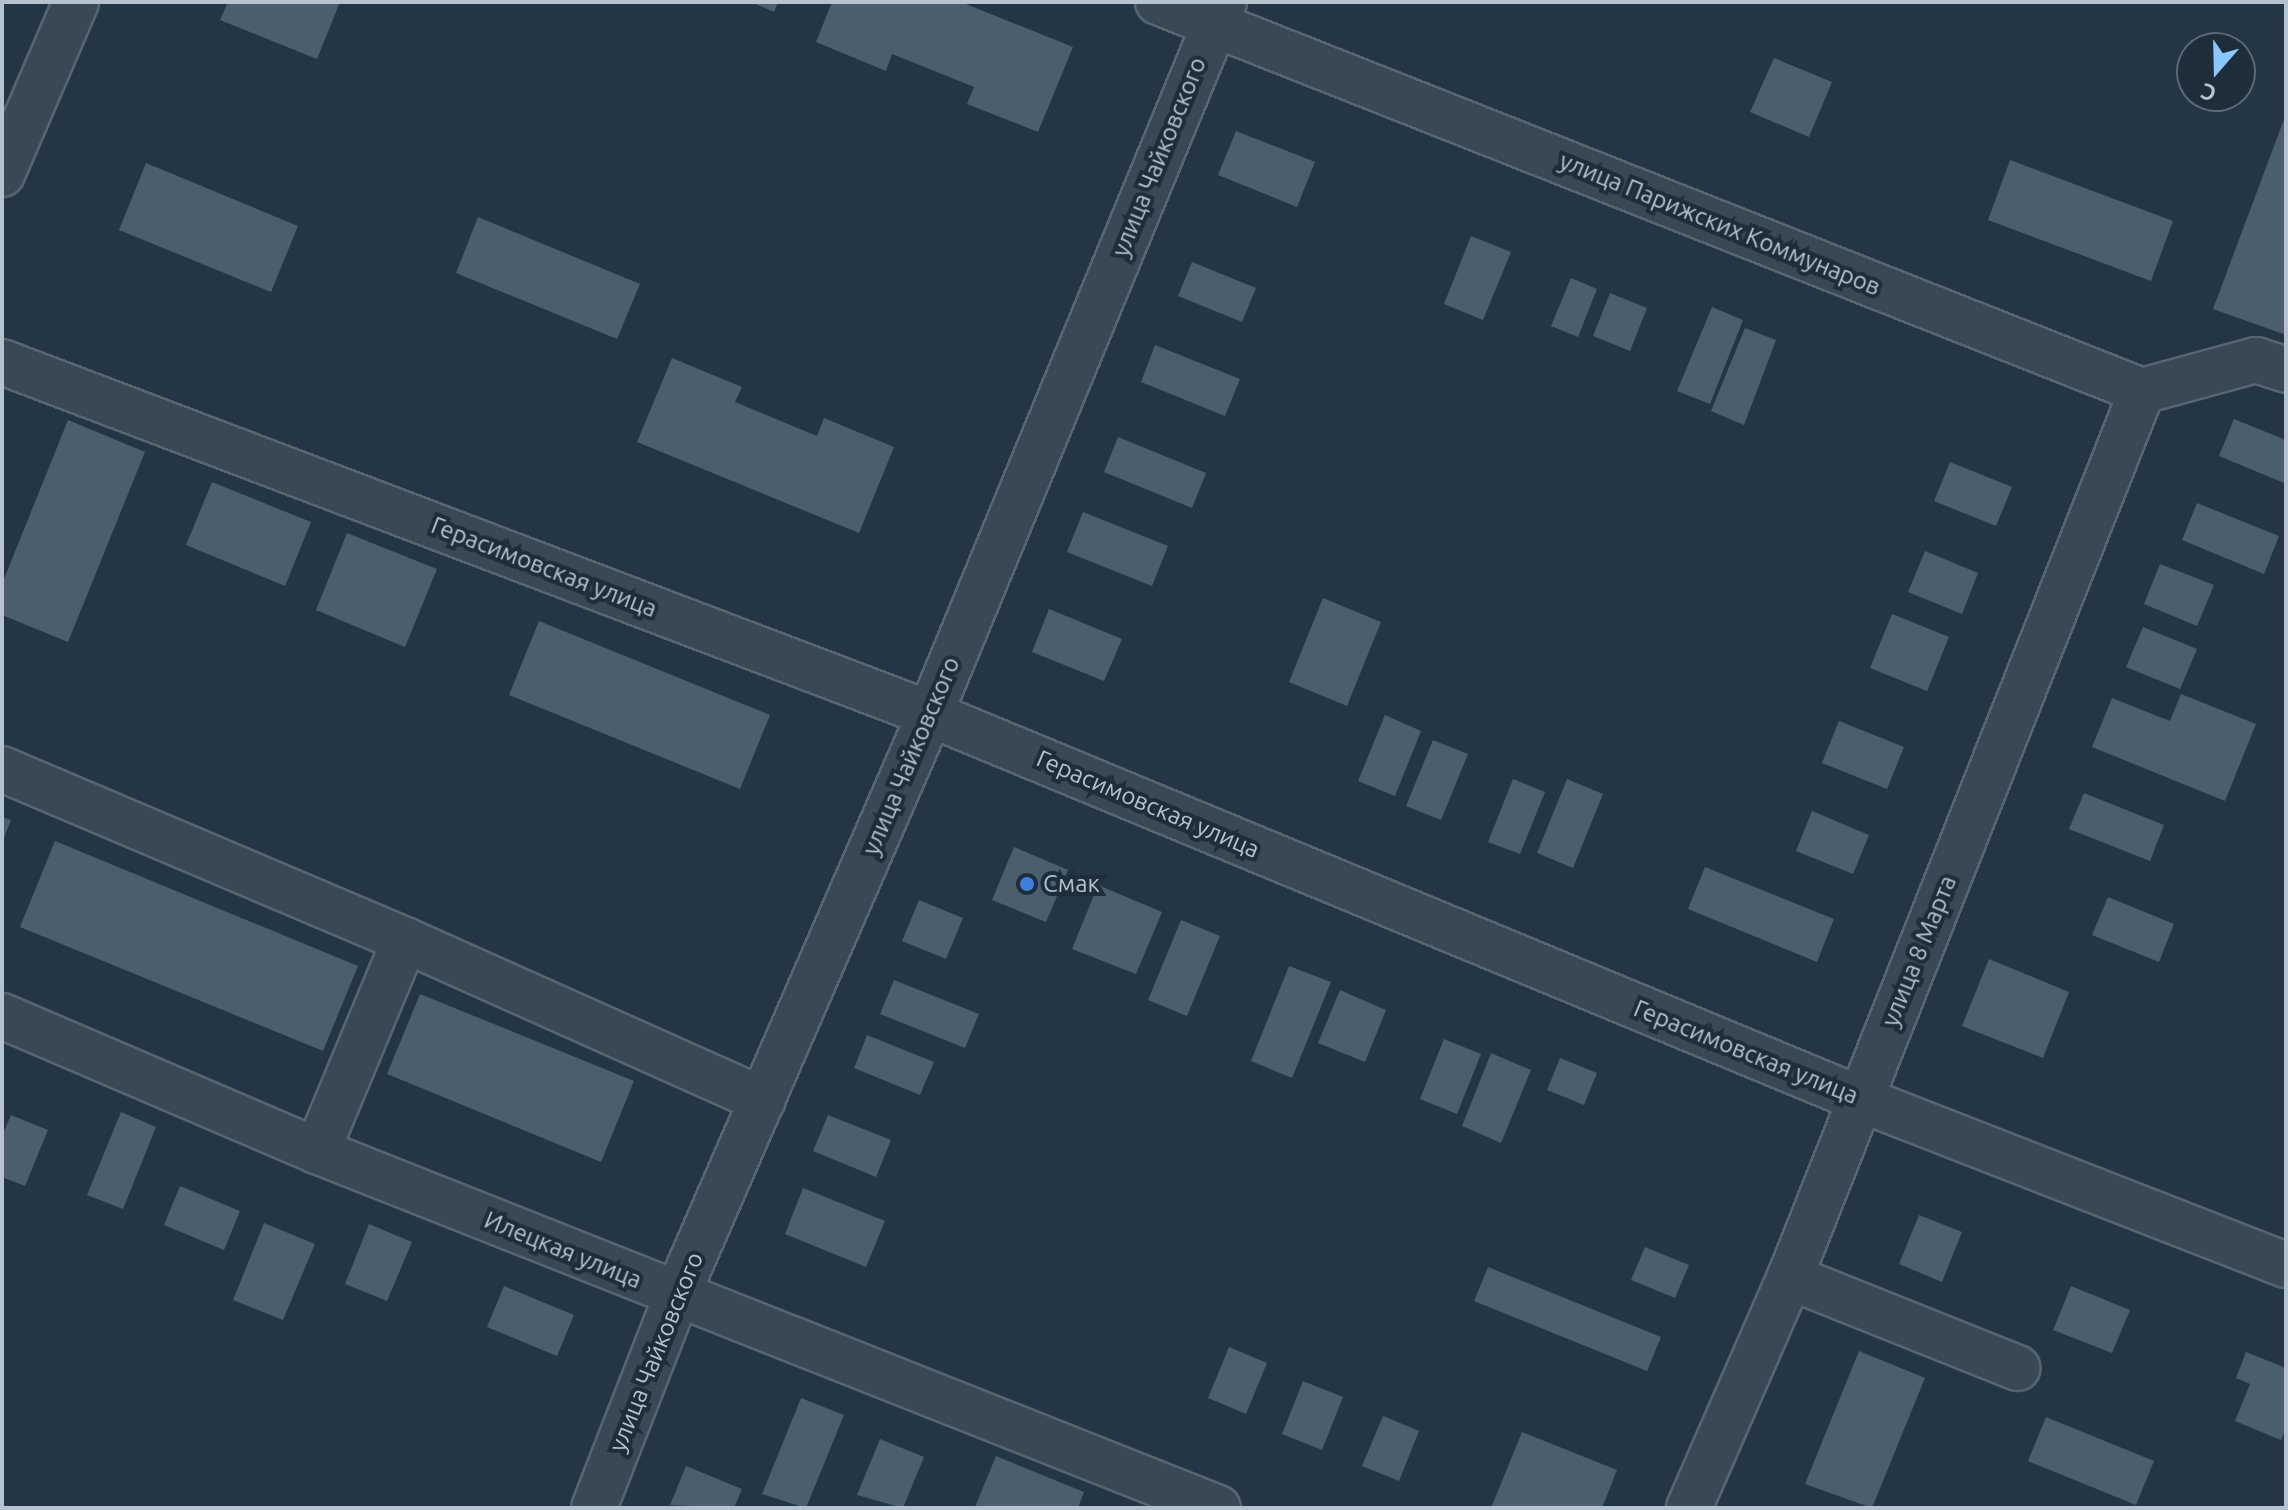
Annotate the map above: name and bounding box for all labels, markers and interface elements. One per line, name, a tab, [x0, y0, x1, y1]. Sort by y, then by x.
north arrow	[2176, 32, 2256, 112]
street label: улица Чайковского	[1106, 53, 1212, 261]
text: С	[2197, 79, 2219, 107]
street label: улица Парижских Коммунаров	[1555, 146, 1885, 302]
street label: Герасимовская улица	[427, 511, 661, 623]
street label: улица Чайковского	[856, 653, 966, 859]
street label: Герасимовская улица	[1032, 744, 1264, 864]
place label: Смак	[1043, 870, 1100, 898]
street label: улица 8 Марта	[1876, 871, 1962, 1031]
marker: Смак	[1018, 875, 1036, 893]
street label: Герасимовская улица	[1630, 994, 1862, 1110]
street label: Илецкая улица	[480, 1205, 646, 1295]
street label: улица Чайковского	[603, 1248, 709, 1456]

